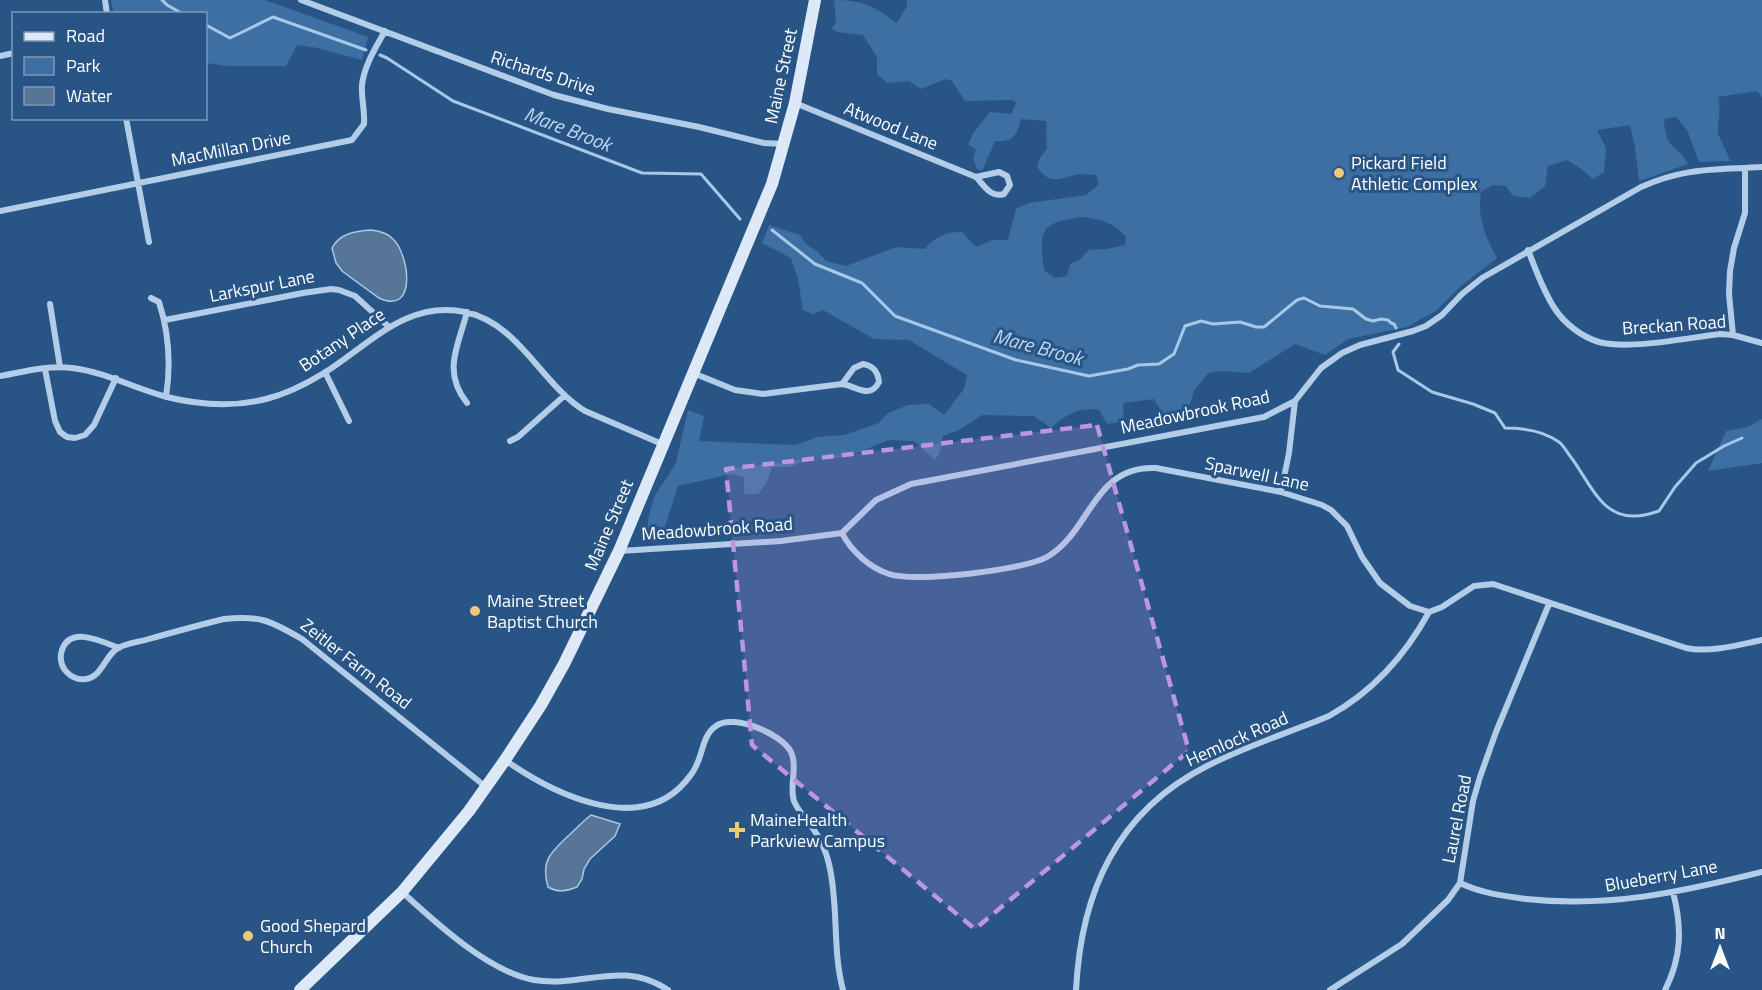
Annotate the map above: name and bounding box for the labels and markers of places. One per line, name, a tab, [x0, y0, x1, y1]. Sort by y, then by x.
place label: Pickard Field Athletic Complex	[1351, 149, 1478, 197]
marker: Pickard Field Athletic Complex	[1332, 166, 1346, 180]
place label: Maine Street Baptist Church	[487, 587, 598, 635]
marker: Maine Street Baptist Church	[468, 604, 482, 618]
place label: MaineHealth Parkview Campus	[750, 806, 885, 854]
marker: MaineHealth Parkview Campus	[728, 821, 746, 839]
place label: Good Shepard Church	[260, 912, 366, 960]
marker: Good Shepard Church	[241, 929, 255, 943]

